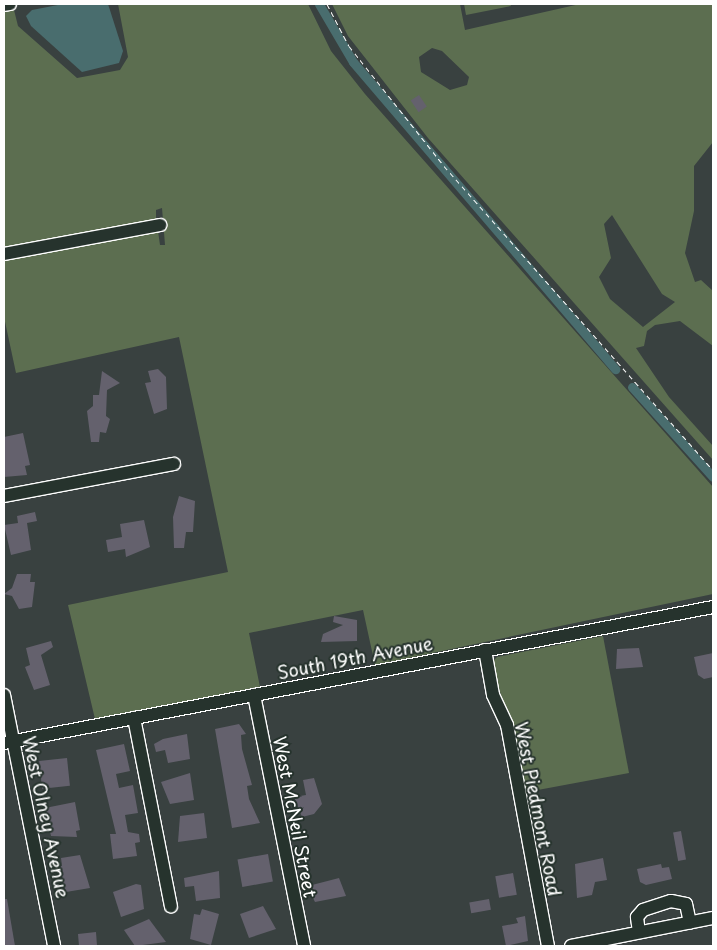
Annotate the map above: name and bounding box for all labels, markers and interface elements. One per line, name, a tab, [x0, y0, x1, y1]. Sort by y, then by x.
street label: South 19th Avenue	[275, 632, 435, 684]
street label: West Piedmont Road	[510, 719, 566, 899]
street label: West McNeil Street	[269, 733, 321, 901]
street label: West Olney Avenue	[18, 734, 74, 900]

